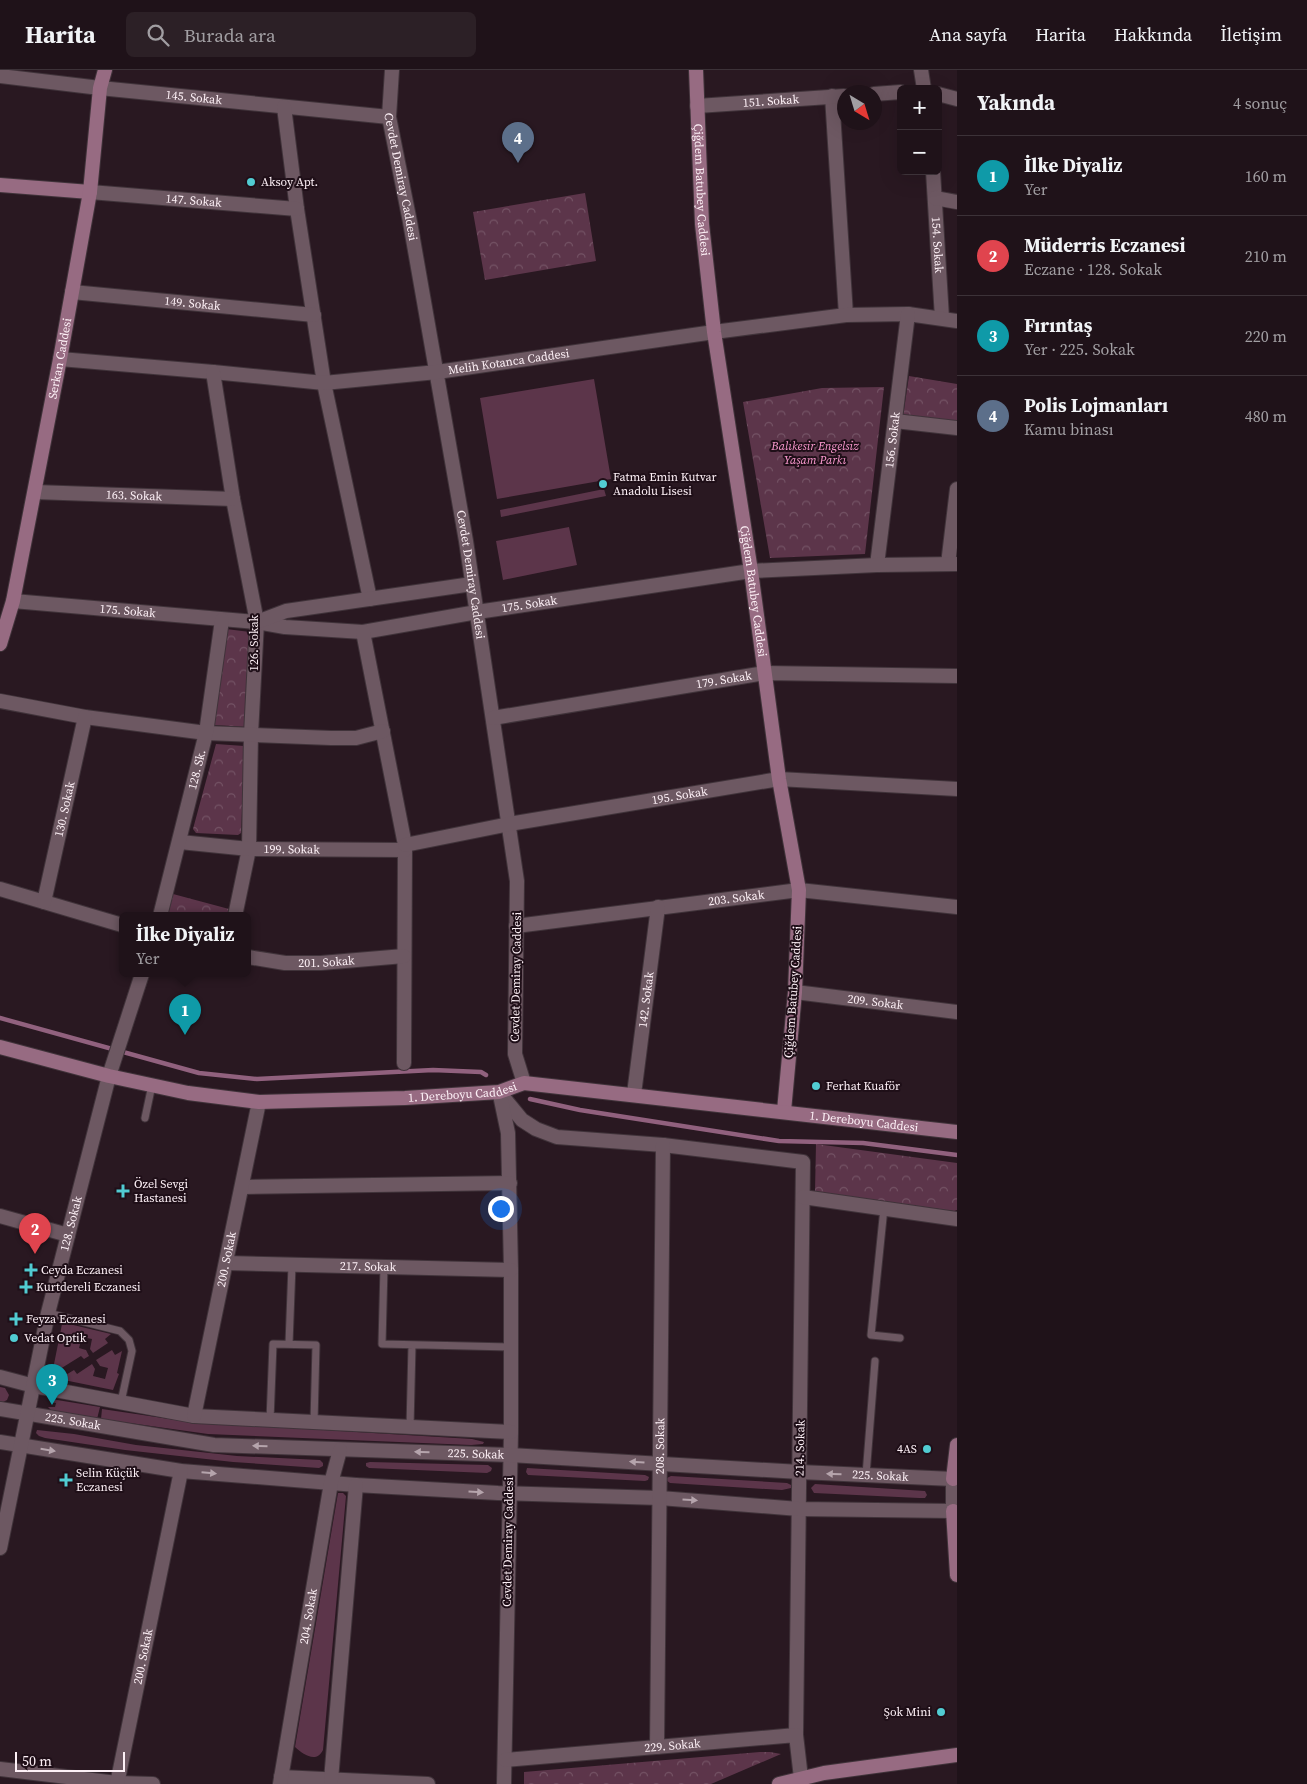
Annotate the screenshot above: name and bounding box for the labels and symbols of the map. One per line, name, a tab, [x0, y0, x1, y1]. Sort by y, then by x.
north arrow	[837, 85, 882, 130]
street label: 145. Sokak	[165, 87, 223, 108]
street label: 151. Sokak	[742, 91, 800, 111]
street label: Cevdet Demiray Caddesi	[381, 112, 421, 242]
pin: 4	[502, 122, 534, 163]
street label: Çiğdem Batubey Caddesi	[690, 123, 714, 257]
place label: Aksoy Apt.	[261, 174, 318, 190]
marker: Aksoy Apt.	[245, 176, 257, 188]
street label: 147. Sokak	[165, 190, 223, 211]
street label: 154. Sokak	[928, 216, 947, 274]
street label: 149. Sokak	[164, 293, 222, 314]
street label: Serkan Caddesi	[44, 316, 75, 400]
street label: Melih Kotanca Caddesi	[447, 345, 571, 378]
street label: 156. Sokak	[881, 411, 904, 469]
park label: Balıkesir Engelsiz Yaşam Parkı	[770, 438, 859, 468]
place label: Fatma Emin Kutvar Anadolu Lisesi	[613, 469, 717, 499]
marker: Fatma Emin Kutvar Anadolu Lisesi	[597, 478, 609, 490]
street label: 163. Sokak	[106, 487, 163, 505]
street label: Cevdet Demiray Caddesi	[453, 509, 489, 641]
street label: Çiğdem Batubey Caddesi	[736, 524, 771, 658]
street label: 175. Sokak	[500, 592, 559, 616]
street label: 175. Sokak	[99, 600, 157, 621]
street label: 126. Sokak	[246, 614, 262, 671]
street label: 179. Sokak	[695, 667, 753, 692]
street label: 128. Sk.	[184, 748, 210, 791]
street label: 130. Sokak	[51, 780, 79, 838]
street label: 195. Sokak	[650, 783, 709, 808]
street label: 199. Sokak	[263, 841, 320, 857]
street label: 203. Sokak	[707, 886, 766, 909]
street label: Cevdet Demiray Caddesi	[507, 911, 525, 1042]
street label: Çiğdem Batubey Caddesi	[780, 925, 806, 1059]
street label: 201. Sokak	[298, 952, 356, 971]
street label: 142. Sokak	[635, 970, 658, 1029]
street label: 209. Sokak	[846, 991, 905, 1013]
pin: 1	[169, 994, 201, 1035]
street label: 1. Dereboyu Caddesi	[407, 1078, 519, 1106]
place label: Ferhat Kuaför	[826, 1078, 900, 1094]
marker: Ferhat Kuaför	[810, 1080, 822, 1092]
street label: 1. Dereboyu Caddesi	[808, 1107, 920, 1136]
place label: Özel Sevgi Hastanesi	[134, 1176, 189, 1206]
marker: Özel Sevgi Hastanesi	[116, 1184, 130, 1198]
street label: 128. Sokak	[56, 1194, 86, 1253]
your location	[488, 1196, 514, 1222]
pin: 2	[19, 1213, 51, 1254]
street label: 200. Sokak	[213, 1230, 240, 1289]
street label: 217. Sokak	[340, 1258, 397, 1275]
place label: Ceyda Eczanesi	[41, 1262, 123, 1278]
marker: Ceyda Eczanesi	[25, 1264, 37, 1276]
place label: Kurtdereli Eczanesi	[36, 1279, 141, 1295]
marker: Kurtdereli Eczanesi	[20, 1281, 32, 1293]
place label: Feyza Eczanesi	[26, 1311, 106, 1327]
marker: Feyza Eczanesi	[10, 1313, 22, 1325]
place label: Vedat Optik	[24, 1330, 87, 1346]
marker: Vedat Optik	[8, 1332, 20, 1344]
pin: 3	[36, 1364, 68, 1405]
street label: 225. Sokak	[44, 1409, 102, 1434]
street label: 208. Sokak	[652, 1417, 668, 1474]
street label: 214. Sokak	[792, 1419, 808, 1476]
place label: 4AS	[897, 1441, 917, 1457]
one-way arrow	[252, 1442, 268, 1450]
marker: 4AS	[921, 1443, 933, 1455]
street label: 225. Sokak	[447, 1445, 505, 1463]
one-way arrow	[40, 1447, 56, 1455]
one-way arrow	[414, 1448, 430, 1456]
one-way arrow	[629, 1457, 645, 1465]
place label: Selin Küçük Eczanesi	[76, 1465, 140, 1495]
street label: 225. Sokak	[852, 1466, 909, 1485]
one-way arrow	[201, 1469, 217, 1477]
one-way arrow	[826, 1469, 842, 1477]
marker: Selin Küçük Eczanesi	[60, 1474, 72, 1486]
street label: Cevdet Demiray Caddesi	[499, 1476, 517, 1607]
one-way arrow	[468, 1488, 484, 1496]
one-way arrow	[683, 1497, 699, 1505]
street label: 204. Sokak	[296, 1587, 321, 1646]
street label: 200. Sokak	[130, 1627, 157, 1686]
place label: Şok Mini	[884, 1704, 931, 1720]
marker: Şok Mini	[935, 1706, 947, 1718]
street label: 229. Sokak	[644, 1735, 702, 1756]
scale bar	[15, 1749, 125, 1772]

